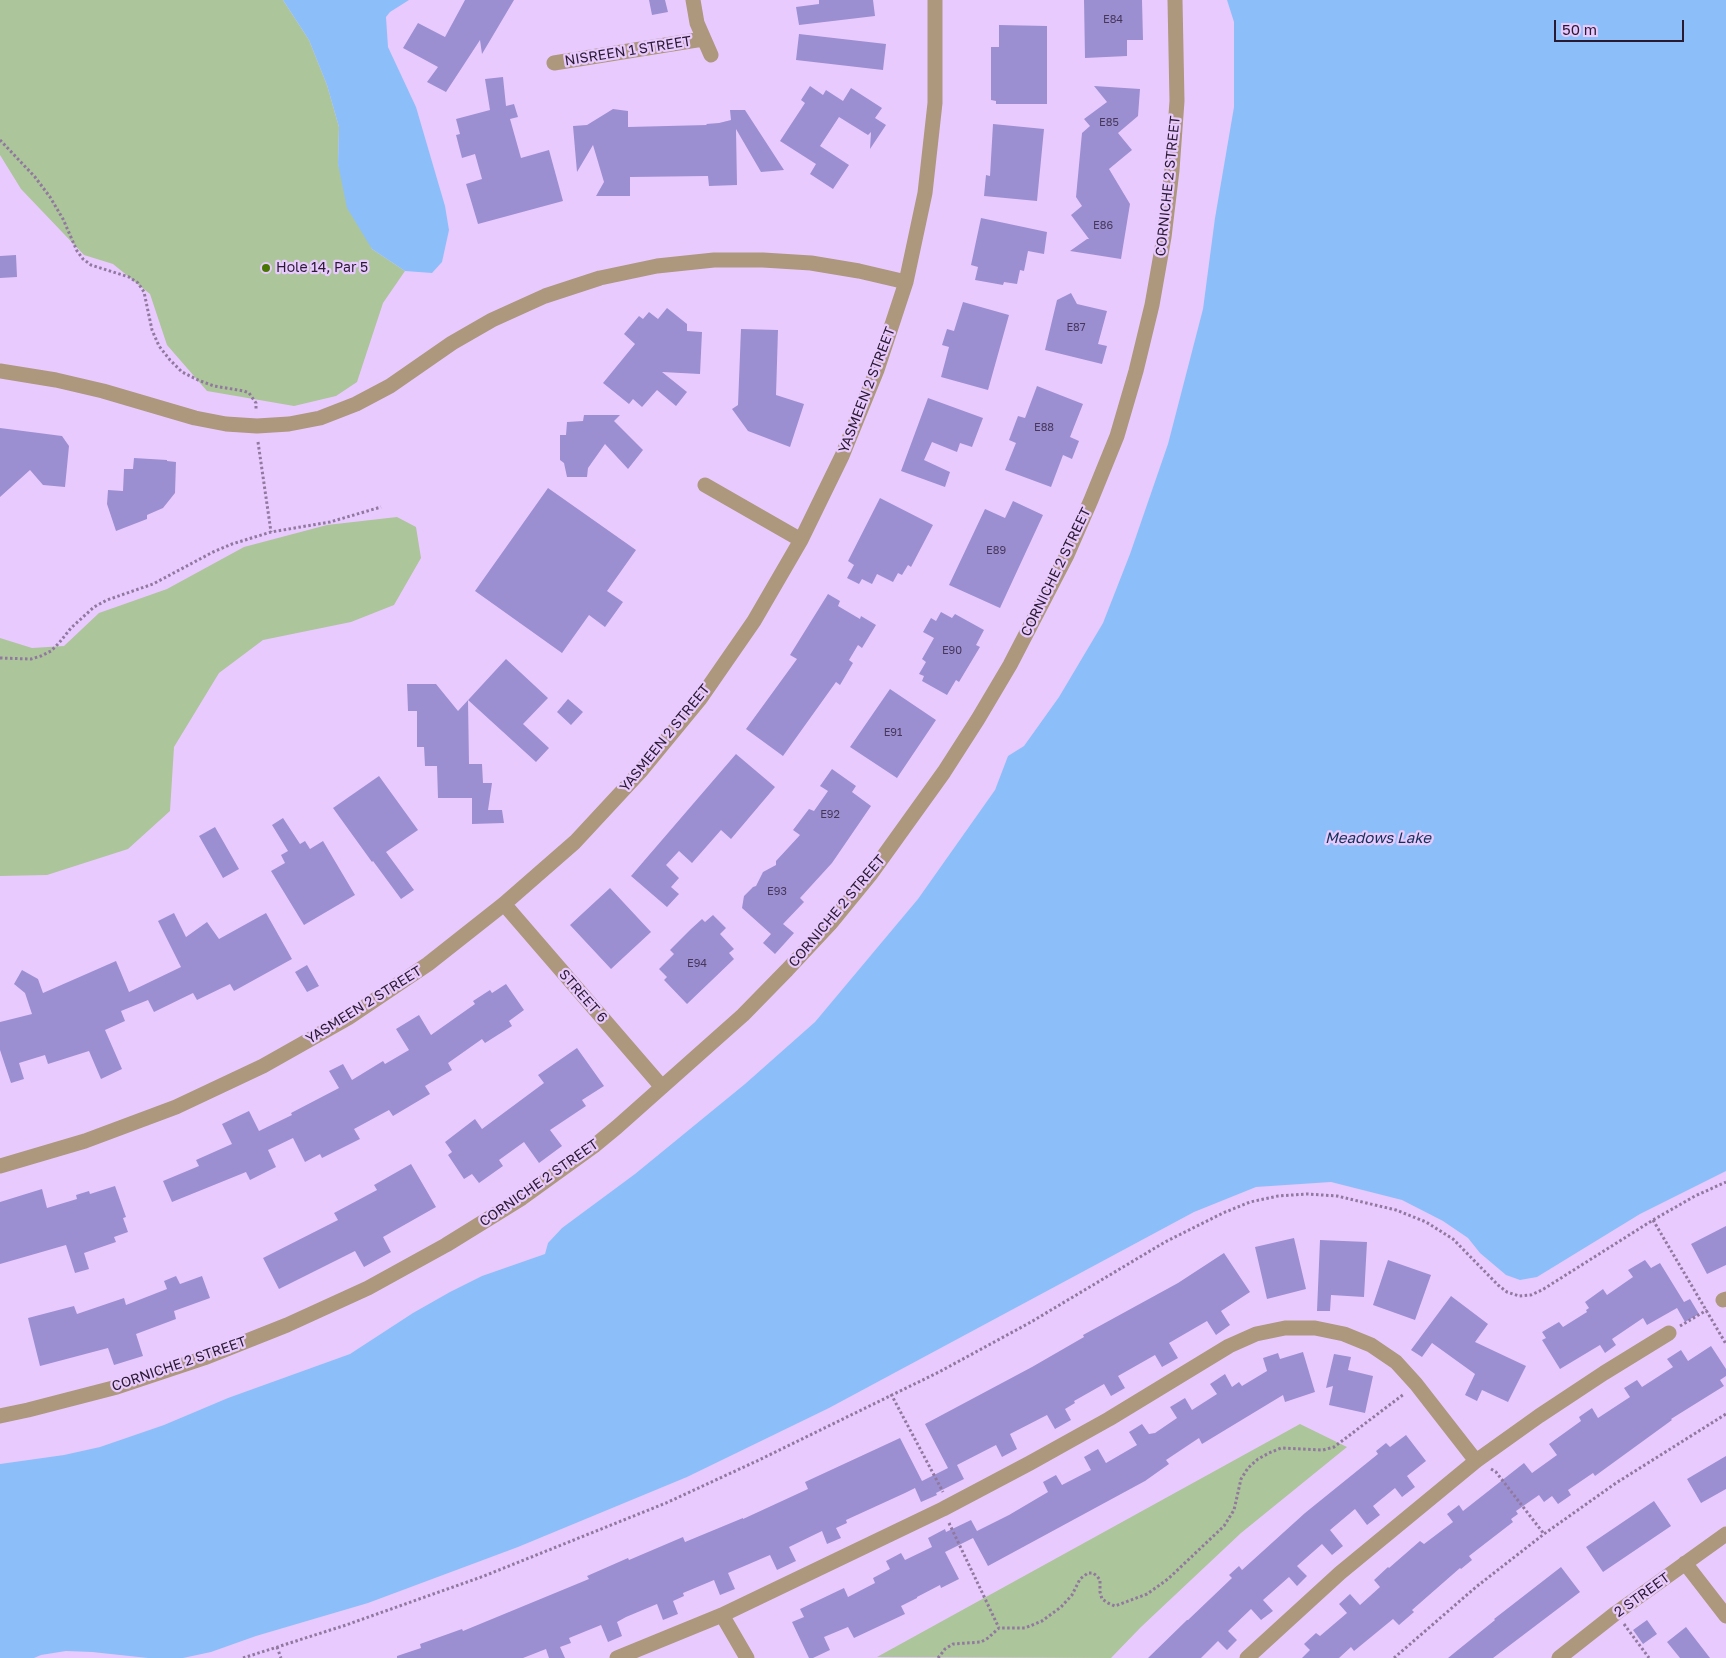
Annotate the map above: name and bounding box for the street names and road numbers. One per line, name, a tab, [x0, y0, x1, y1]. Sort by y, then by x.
street label: NISREEN 1 STREET	[564, 33, 692, 69]
street label: CORNICHE 2 STREET	[1152, 115, 1184, 257]
street label: YASMEEN 2 STREET	[835, 325, 899, 455]
street label: CORNICHE 2 STREET	[1018, 505, 1094, 639]
street label: YASMEEN 2 STREET	[616, 681, 714, 795]
street label: CORNICHE 2 STREET	[785, 852, 889, 970]
street label: YASMEEN 2 STREET	[303, 962, 425, 1048]
street label: STREET 6	[555, 966, 611, 1026]
street label: CORNICHE 2 STREET	[476, 1136, 602, 1230]
street label: CORNICHE 2 STREET	[110, 1333, 248, 1395]
street label: 2 STREET	[1611, 1569, 1673, 1621]

